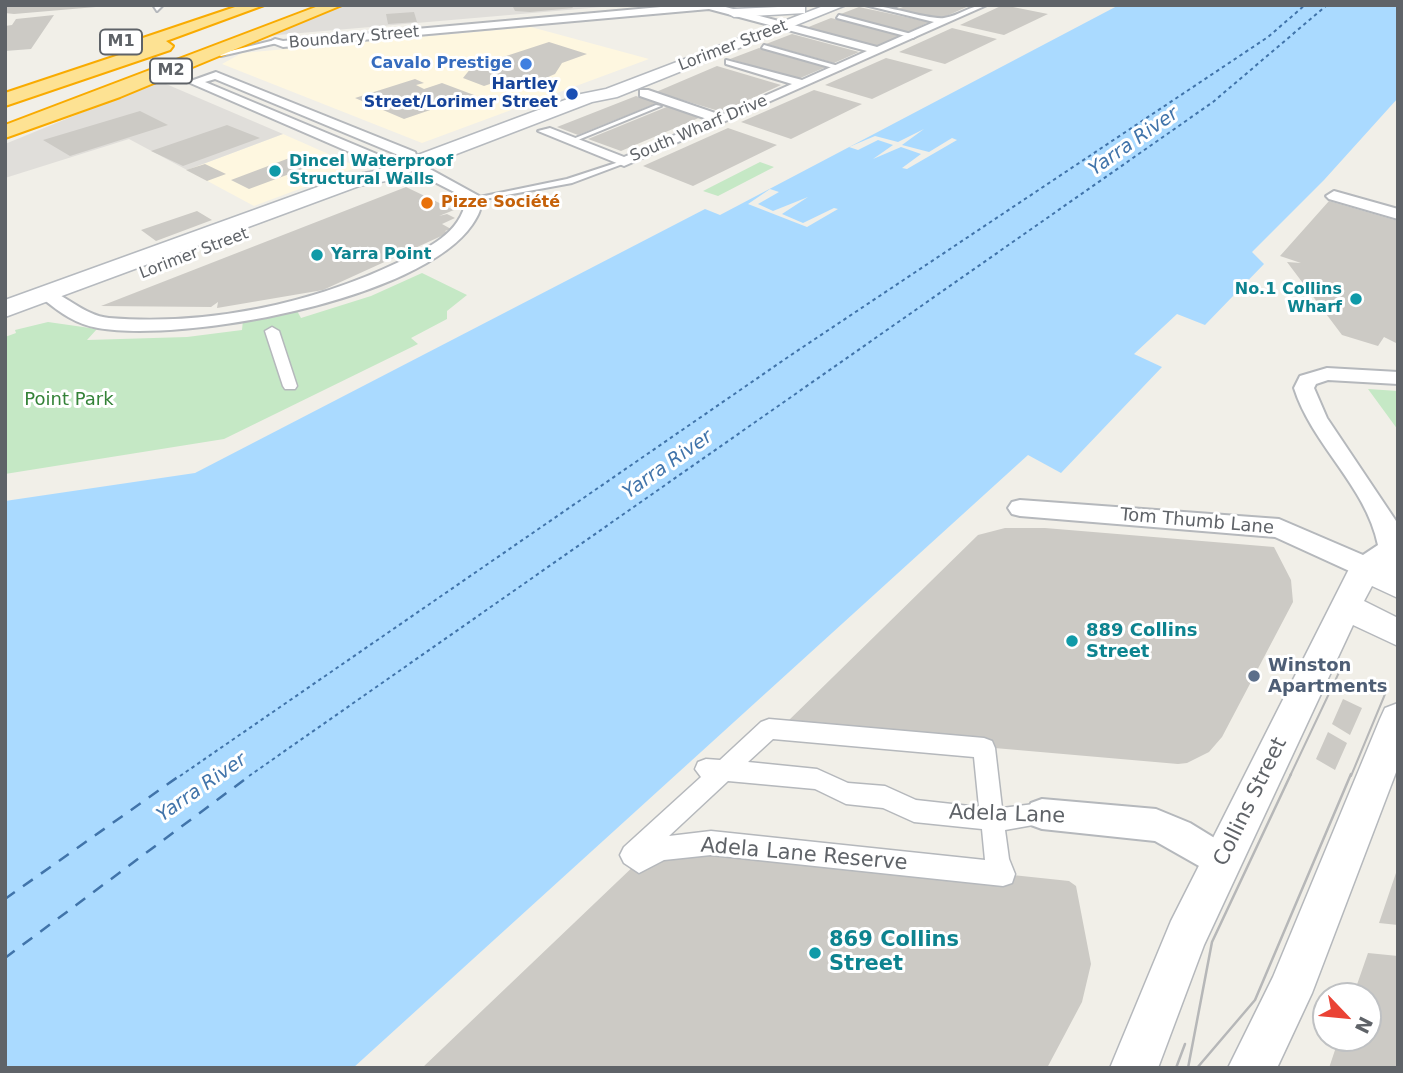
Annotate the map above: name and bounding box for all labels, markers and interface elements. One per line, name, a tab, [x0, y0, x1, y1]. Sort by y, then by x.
street label: Lorimer Street	[676, 16, 790, 76]
street label: Boundary Street	[288, 23, 420, 53]
road number: M1	[100, 30, 142, 54]
place label: Cavalo Prestige	[371, 54, 512, 74]
marker: Cavalo Prestige	[518, 56, 534, 72]
road number: M2	[150, 58, 192, 83]
place label: Hartley Street/Lorimer Street	[364, 75, 558, 113]
marker: Hartley Street/Lorimer Street	[564, 86, 580, 102]
street label: South Wharf Drive	[627, 91, 771, 167]
water label: Yarra River	[1085, 103, 1183, 181]
place label: Dincel Waterproof Structural Walls	[289, 152, 453, 190]
marker: Dincel Waterproof Structural Walls	[267, 163, 283, 179]
place label: Pizze Société	[441, 193, 560, 213]
marker: Pizze Société	[419, 195, 435, 211]
street label: Lorimer Street	[137, 224, 251, 284]
place label: Yarra Point	[331, 245, 431, 265]
marker: Yarra Point	[309, 247, 325, 263]
place label: No.1 Collins Wharf	[1235, 280, 1342, 318]
marker: No.1 Collins Wharf	[1348, 291, 1364, 307]
park label: Point Park	[24, 389, 114, 411]
water label: Yarra River	[619, 426, 717, 504]
street label: Tom Thumb Lane	[1119, 505, 1275, 539]
place label: 889 Collins Street	[1086, 620, 1197, 662]
marker: 889 Collins Street	[1064, 633, 1080, 649]
place label: Winston Apartments	[1268, 655, 1388, 698]
marker: Winston Apartments	[1246, 668, 1262, 684]
street label: Collins Street	[1209, 734, 1293, 870]
water label: Yarra River	[153, 749, 251, 827]
street label: Adela Lane	[948, 800, 1066, 830]
street label: Adela Lane Reserve	[700, 833, 908, 877]
place label: 869 Collins Street	[829, 928, 959, 978]
marker: 869 Collins Street	[807, 945, 823, 961]
north arrow	[1312, 982, 1382, 1052]
text: N	[1351, 1013, 1377, 1037]

